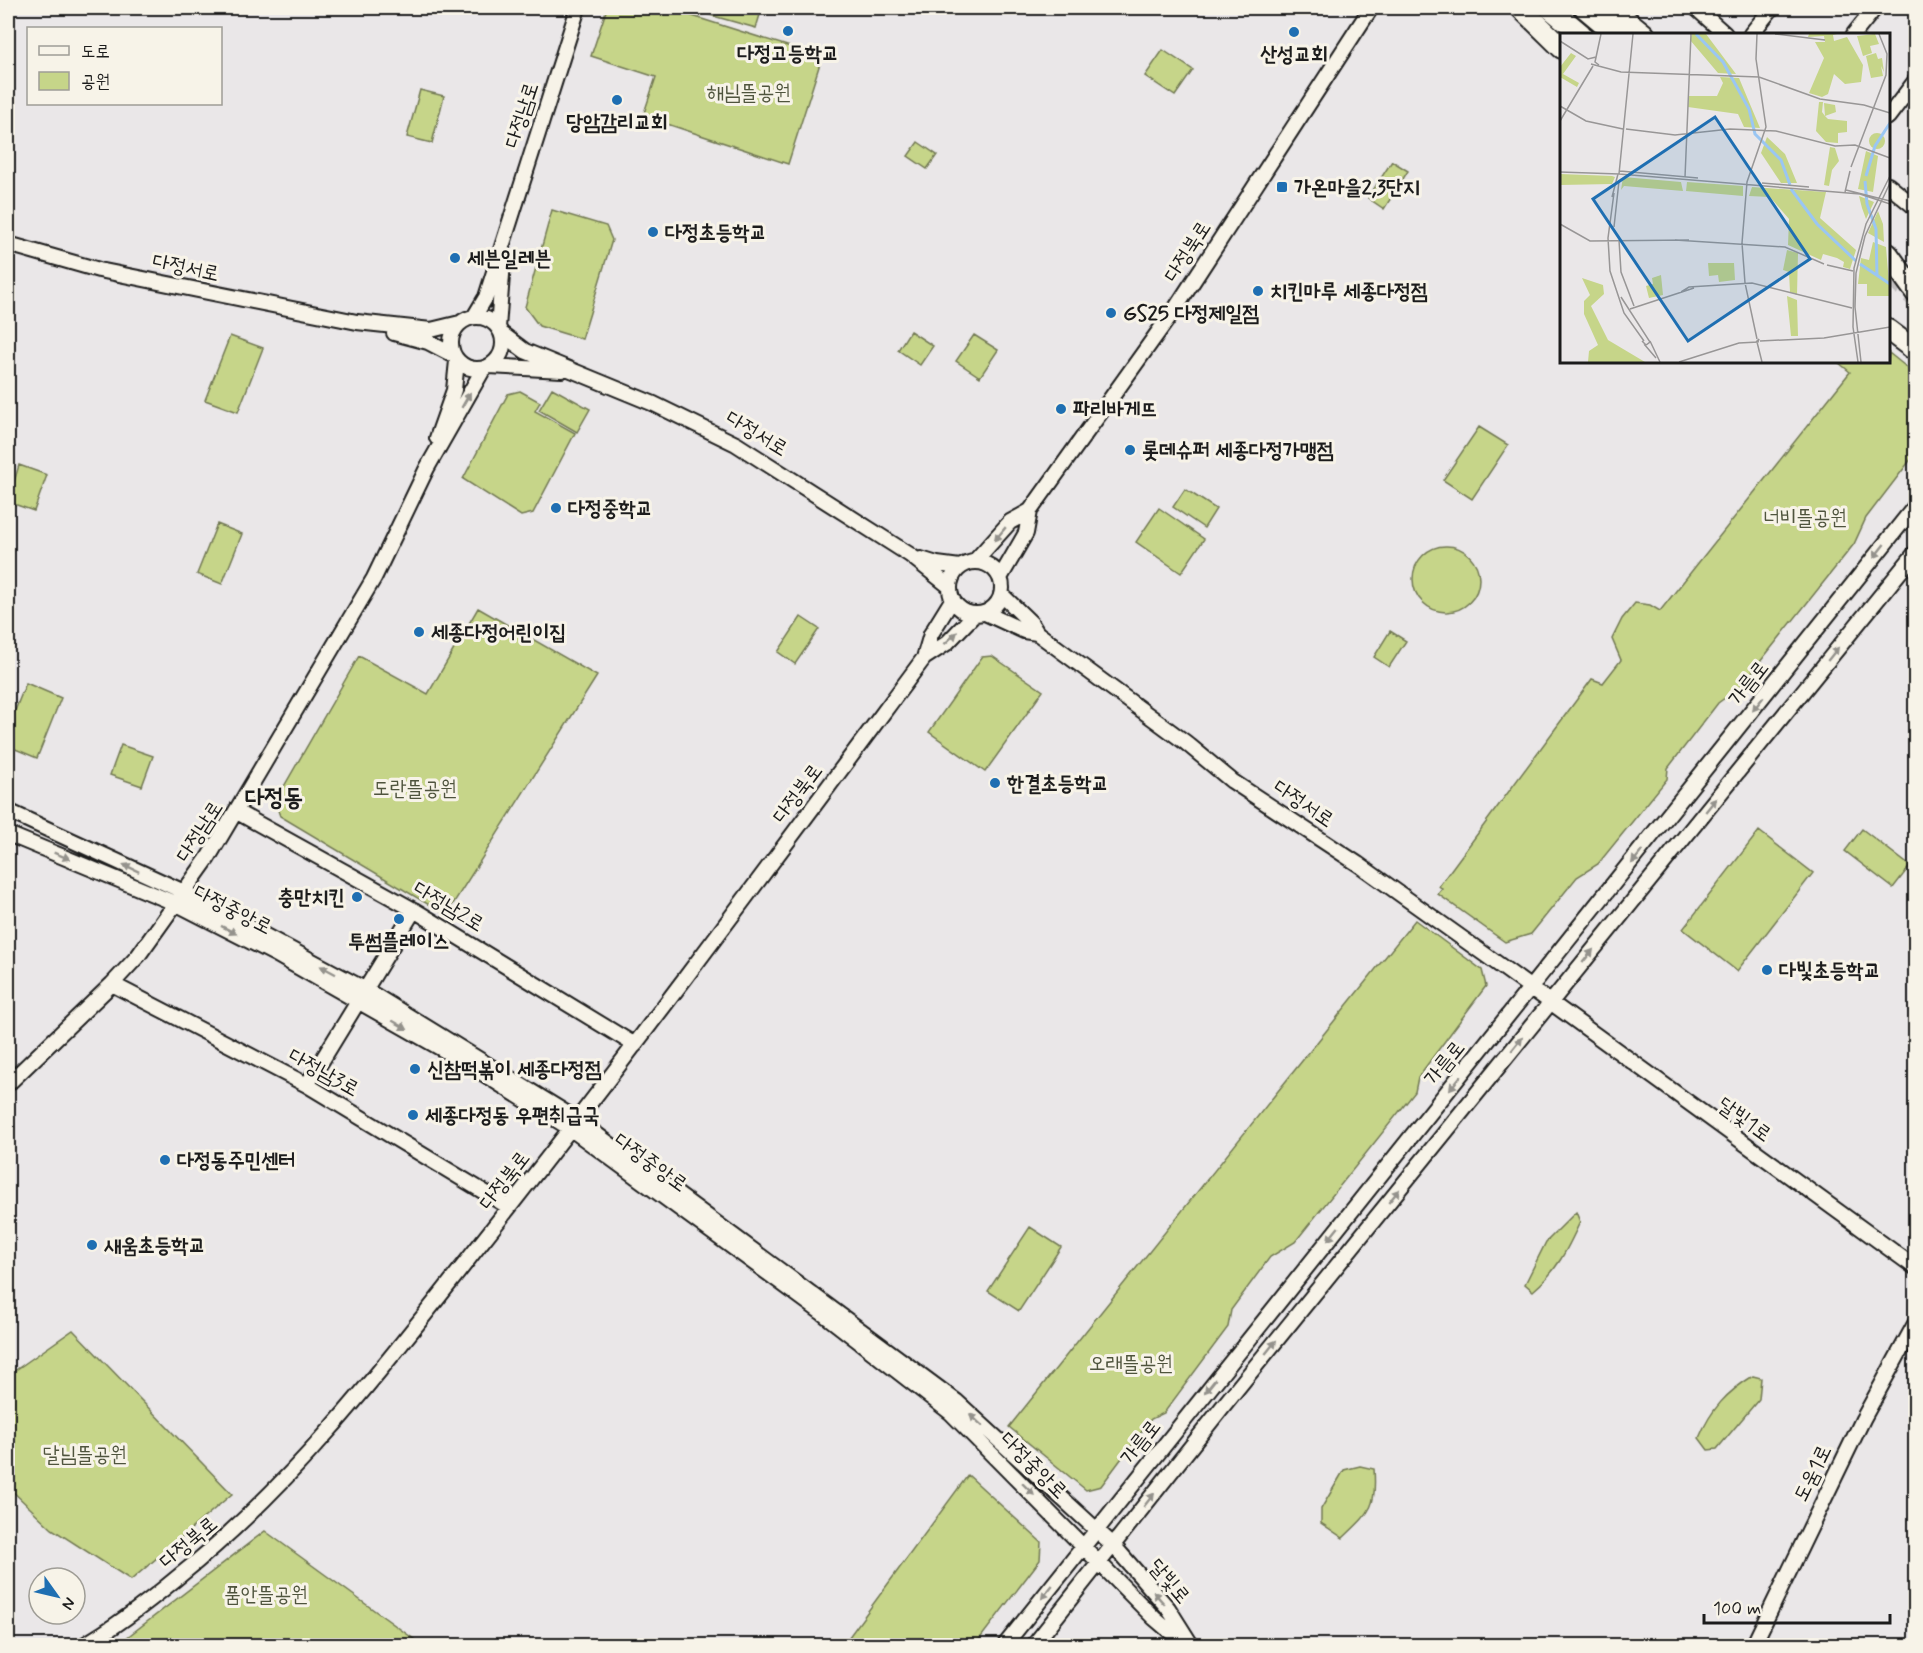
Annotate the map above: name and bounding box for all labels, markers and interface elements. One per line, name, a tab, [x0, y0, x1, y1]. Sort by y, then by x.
marker: 다정고등학교	[781, 24, 795, 38]
marker: 산성교회	[1287, 25, 1301, 39]
legend	[27, 27, 222, 105]
inset map	[1560, 33, 1890, 363]
text: 도로	[81, 40, 110, 64]
place label: 다정고등학교	[737, 40, 839, 68]
place label: 산성교회	[1260, 41, 1328, 69]
text: 공원	[81, 70, 110, 94]
street label: 다정남로	[498, 79, 546, 152]
park label: 해님뜰공원	[707, 79, 791, 107]
marker: 당암감리교회	[610, 93, 624, 107]
place label: 당암감리교회	[566, 109, 668, 137]
place label: 가온마을2,3단지	[1294, 174, 1420, 202]
marker: 가온마을2,3단지	[1275, 180, 1289, 194]
street label: 다정북로	[1158, 216, 1218, 288]
place label: 다정초등학교	[665, 219, 766, 247]
marker: 다정초등학교	[646, 225, 660, 239]
place label: 세븐일레븐	[467, 245, 552, 273]
street label: 다정서로	[150, 247, 222, 289]
marker: 세븐일레븐	[448, 251, 462, 265]
place label: 치킨마루 세종다정점	[1270, 278, 1428, 306]
marker: 치킨마루 세종다정점	[1251, 284, 1265, 298]
place label: GS25 다정제일점	[1123, 300, 1259, 328]
marker: GS25 다정제일점	[1104, 306, 1118, 320]
one-way arrow	[461, 391, 471, 408]
place label: 파리바게뜨	[1073, 396, 1158, 424]
marker: 파리바게뜨	[1054, 402, 1068, 416]
street label: 다정서로	[720, 404, 793, 463]
place label: 롯데슈퍼 세종다정가맹점	[1142, 437, 1334, 465]
marker: 롯데슈퍼 세종다정가맹점	[1123, 443, 1137, 457]
place label: 다정중학교	[568, 495, 653, 523]
marker: 다정중학교	[549, 501, 563, 515]
park label: 너비뜰공원	[1763, 504, 1847, 532]
one-way arrow	[994, 526, 1007, 541]
one-way arrow	[1873, 543, 1886, 559]
place label: 세종다정어린이집	[431, 619, 566, 647]
marker: 세종다정어린이집	[412, 625, 426, 639]
one-way arrow	[943, 631, 958, 645]
one-way arrow	[1827, 646, 1839, 661]
street label: 가름로	[1722, 655, 1775, 712]
one-way arrow	[1752, 696, 1765, 712]
street label: 다정북로	[766, 758, 829, 829]
place label: 한결초등학교	[1006, 770, 1108, 798]
street label: 다정서로	[1268, 773, 1339, 834]
park label: 도란뜰공원	[373, 775, 457, 803]
marker: 한결초등학교	[988, 776, 1002, 790]
district label: 다정동	[245, 783, 303, 814]
street label: 다정남로	[170, 796, 230, 868]
one-way arrow	[1704, 797, 1717, 813]
one-way arrow	[1631, 849, 1643, 864]
one-way arrow	[53, 851, 71, 861]
one-way arrow	[123, 863, 140, 872]
street label: 다정남2로	[408, 875, 489, 939]
street label: 다정중앙로	[189, 878, 277, 942]
place label: 충만치킨	[277, 884, 345, 912]
marker: 충만치킨	[350, 890, 364, 904]
marker: 투썸플레이스	[392, 912, 406, 926]
one-way arrow	[221, 925, 238, 935]
place label: 투썸플레이스	[348, 928, 450, 956]
one-way arrow	[1581, 949, 1593, 964]
place label: 다빛초등학교	[1779, 957, 1880, 985]
marker: 다빛초등학교	[1760, 963, 1774, 977]
one-way arrow	[320, 965, 337, 975]
one-way arrow	[392, 1020, 409, 1030]
street label: 가름로	[1418, 1035, 1472, 1092]
one-way arrow	[1510, 1037, 1522, 1052]
street label: 다정남3로	[283, 1042, 364, 1104]
place label: 신참떡볶이 세종다정점	[427, 1056, 602, 1084]
marker: 신참떡볶이 세종다정점	[408, 1062, 422, 1076]
one-way arrow	[1450, 1075, 1462, 1090]
street label: 달빛1로	[1712, 1091, 1777, 1149]
place label: 세종다정동 우편취급국	[425, 1102, 600, 1130]
marker: 세종다정동 우편취급국	[406, 1108, 420, 1122]
street label: 다정중앙로	[608, 1127, 693, 1199]
street label: 다정북로	[473, 1145, 537, 1216]
place label: 다정동주민센터	[177, 1147, 295, 1175]
marker: 다정동주민센터	[158, 1153, 172, 1167]
one-way arrow	[1387, 1188, 1400, 1204]
one-way arrow	[1326, 1226, 1339, 1242]
place label: 새움초등학교	[104, 1232, 205, 1260]
marker: 새움초등학교	[85, 1238, 99, 1252]
one-way arrow	[1264, 1339, 1277, 1355]
park label: 오래뜰공원	[1089, 1350, 1173, 1378]
one-way arrow	[1204, 1378, 1217, 1394]
one-way arrow	[969, 1414, 984, 1427]
street label: 가름로	[1114, 1414, 1167, 1471]
street label: 다정중앙로	[994, 1426, 1073, 1505]
street label: 도움1로	[1787, 1440, 1839, 1507]
park label: 달님뜰공원	[43, 1441, 127, 1469]
one-way arrow	[1021, 1482, 1035, 1496]
one-way arrow	[1143, 1492, 1155, 1507]
street label: 다정북로	[154, 1510, 224, 1575]
street label: 달빛로	[1142, 1553, 1196, 1610]
north arrow	[27, 1566, 87, 1626]
park label: 품안뜰공원	[224, 1581, 308, 1609]
one-way arrow	[1041, 1584, 1054, 1599]
scale bar	[1704, 1587, 1890, 1625]
one-way arrow	[1153, 1591, 1166, 1606]
text: N	[57, 1593, 80, 1614]
text: 100 m	[1713, 1597, 1761, 1621]

